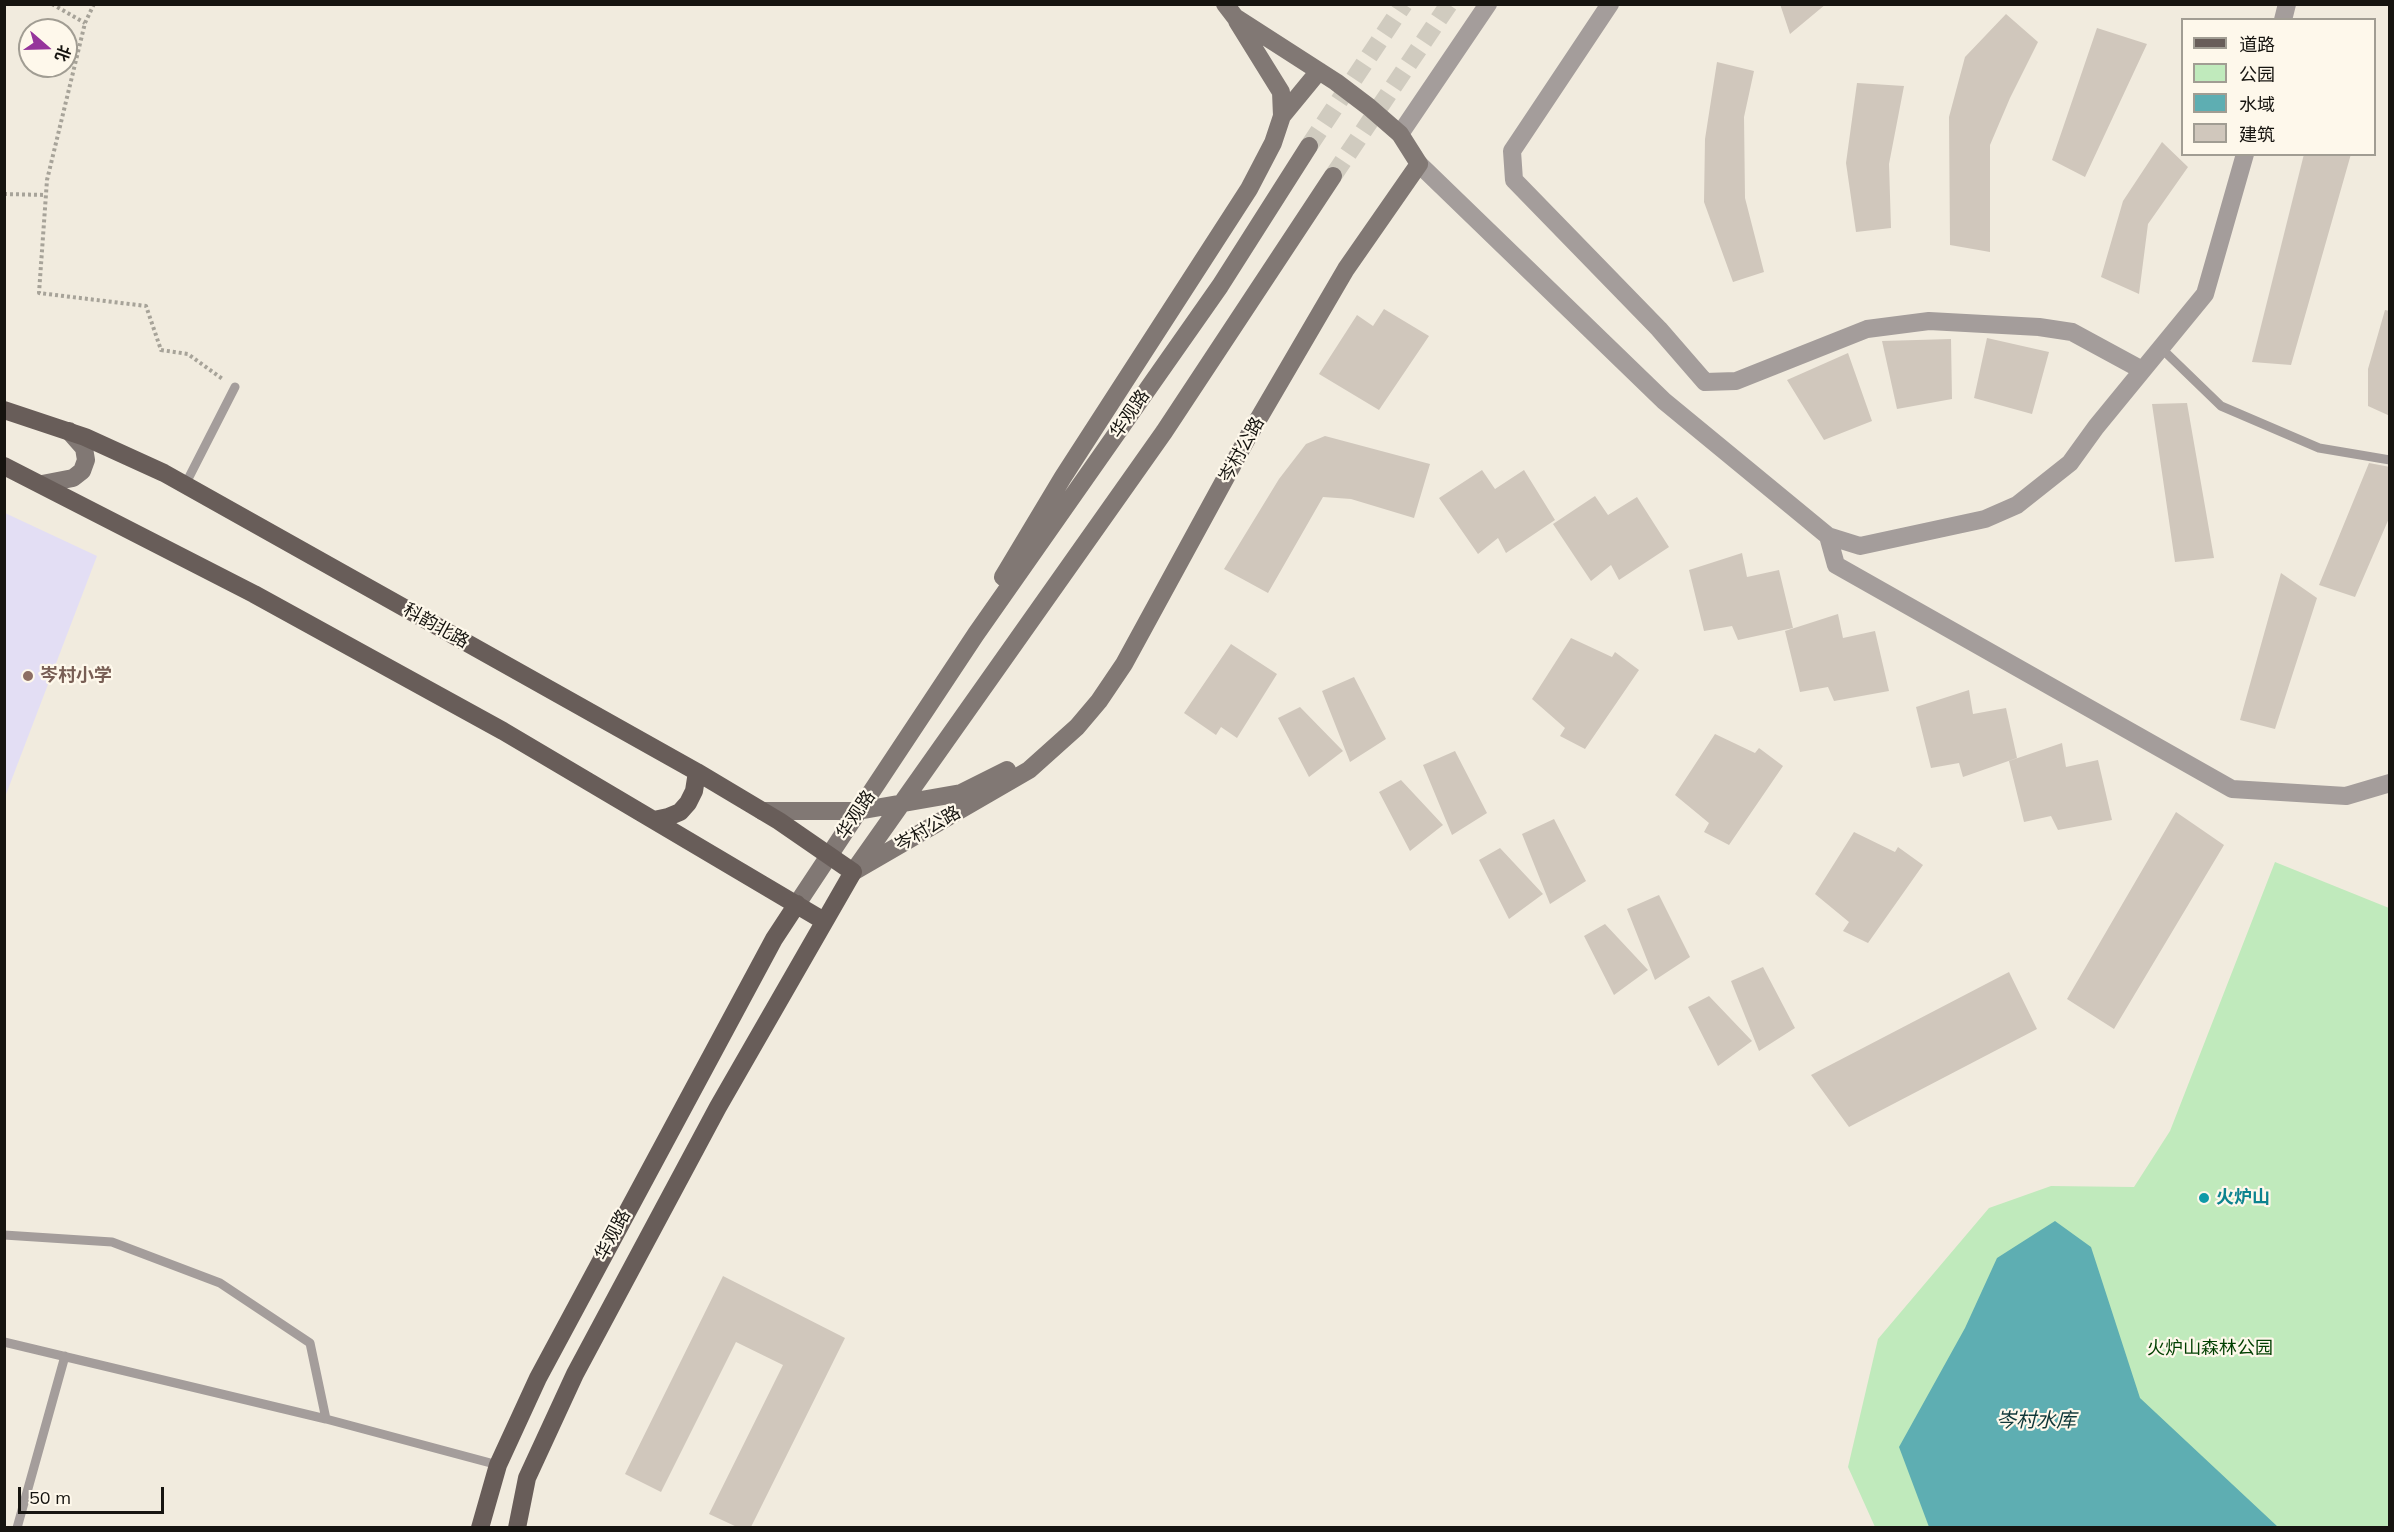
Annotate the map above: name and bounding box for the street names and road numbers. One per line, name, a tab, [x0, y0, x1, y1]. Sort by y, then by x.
street label: 华观路	[1106, 386, 1154, 442]
street label: 岑村公路	[1215, 413, 1269, 487]
street label: 科韵北路	[399, 599, 473, 653]
street label: 华观路	[832, 787, 880, 843]
street label: 岑村公路	[891, 802, 965, 856]
street label: 华观路	[591, 1206, 635, 1264]

